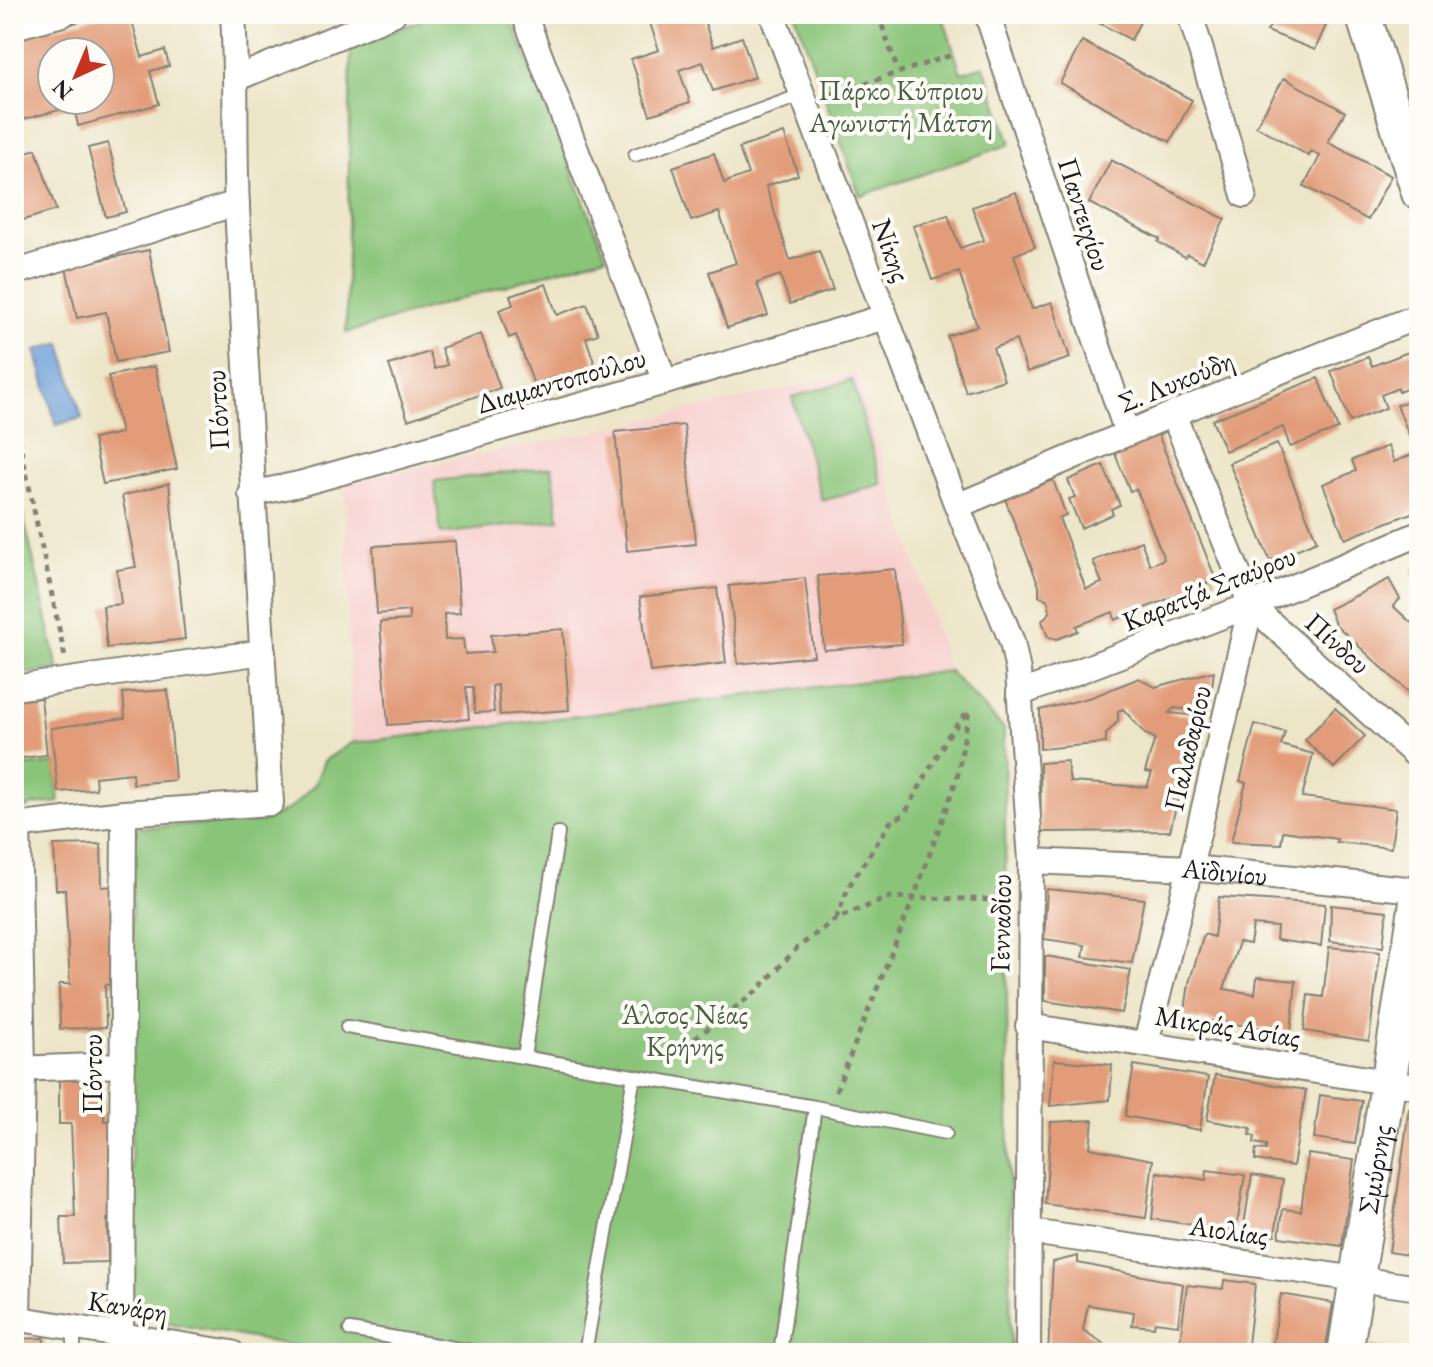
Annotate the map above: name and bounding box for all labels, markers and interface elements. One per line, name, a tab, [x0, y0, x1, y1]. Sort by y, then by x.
north arrow	[36, 36, 116, 116]
park label: Πάρκο Κύπριου Αγωνιστή Μάτση	[808, 72, 993, 140]
text: N	[46, 73, 79, 107]
street label: Παντειχίου	[1050, 153, 1120, 275]
street label: Νίκης	[864, 214, 920, 286]
street label: Διαμαντοπούλου	[472, 339, 650, 421]
street label: Σ. Λυκούδη	[1113, 342, 1239, 420]
street label: Πόντου	[197, 369, 237, 451]
street label: Καρατζά Σταύρου	[1117, 537, 1301, 639]
street label: Πίνδου	[1298, 604, 1378, 682]
street label: Παλαδαρίου	[1155, 682, 1219, 814]
street label: Αϊδινίου	[1179, 849, 1269, 893]
street label: Γενναδίου	[981, 874, 1019, 972]
park label: Άλσος Νέας Κρήνης	[621, 996, 748, 1064]
street label: Μικράς Ασίας	[1153, 997, 1303, 1055]
street label: Πόντου	[74, 1034, 110, 1114]
street label: Σμύρνης	[1349, 1122, 1399, 1217]
street label: Αιολίας	[1186, 1207, 1271, 1253]
street label: Κανάρη	[85, 1282, 171, 1330]

